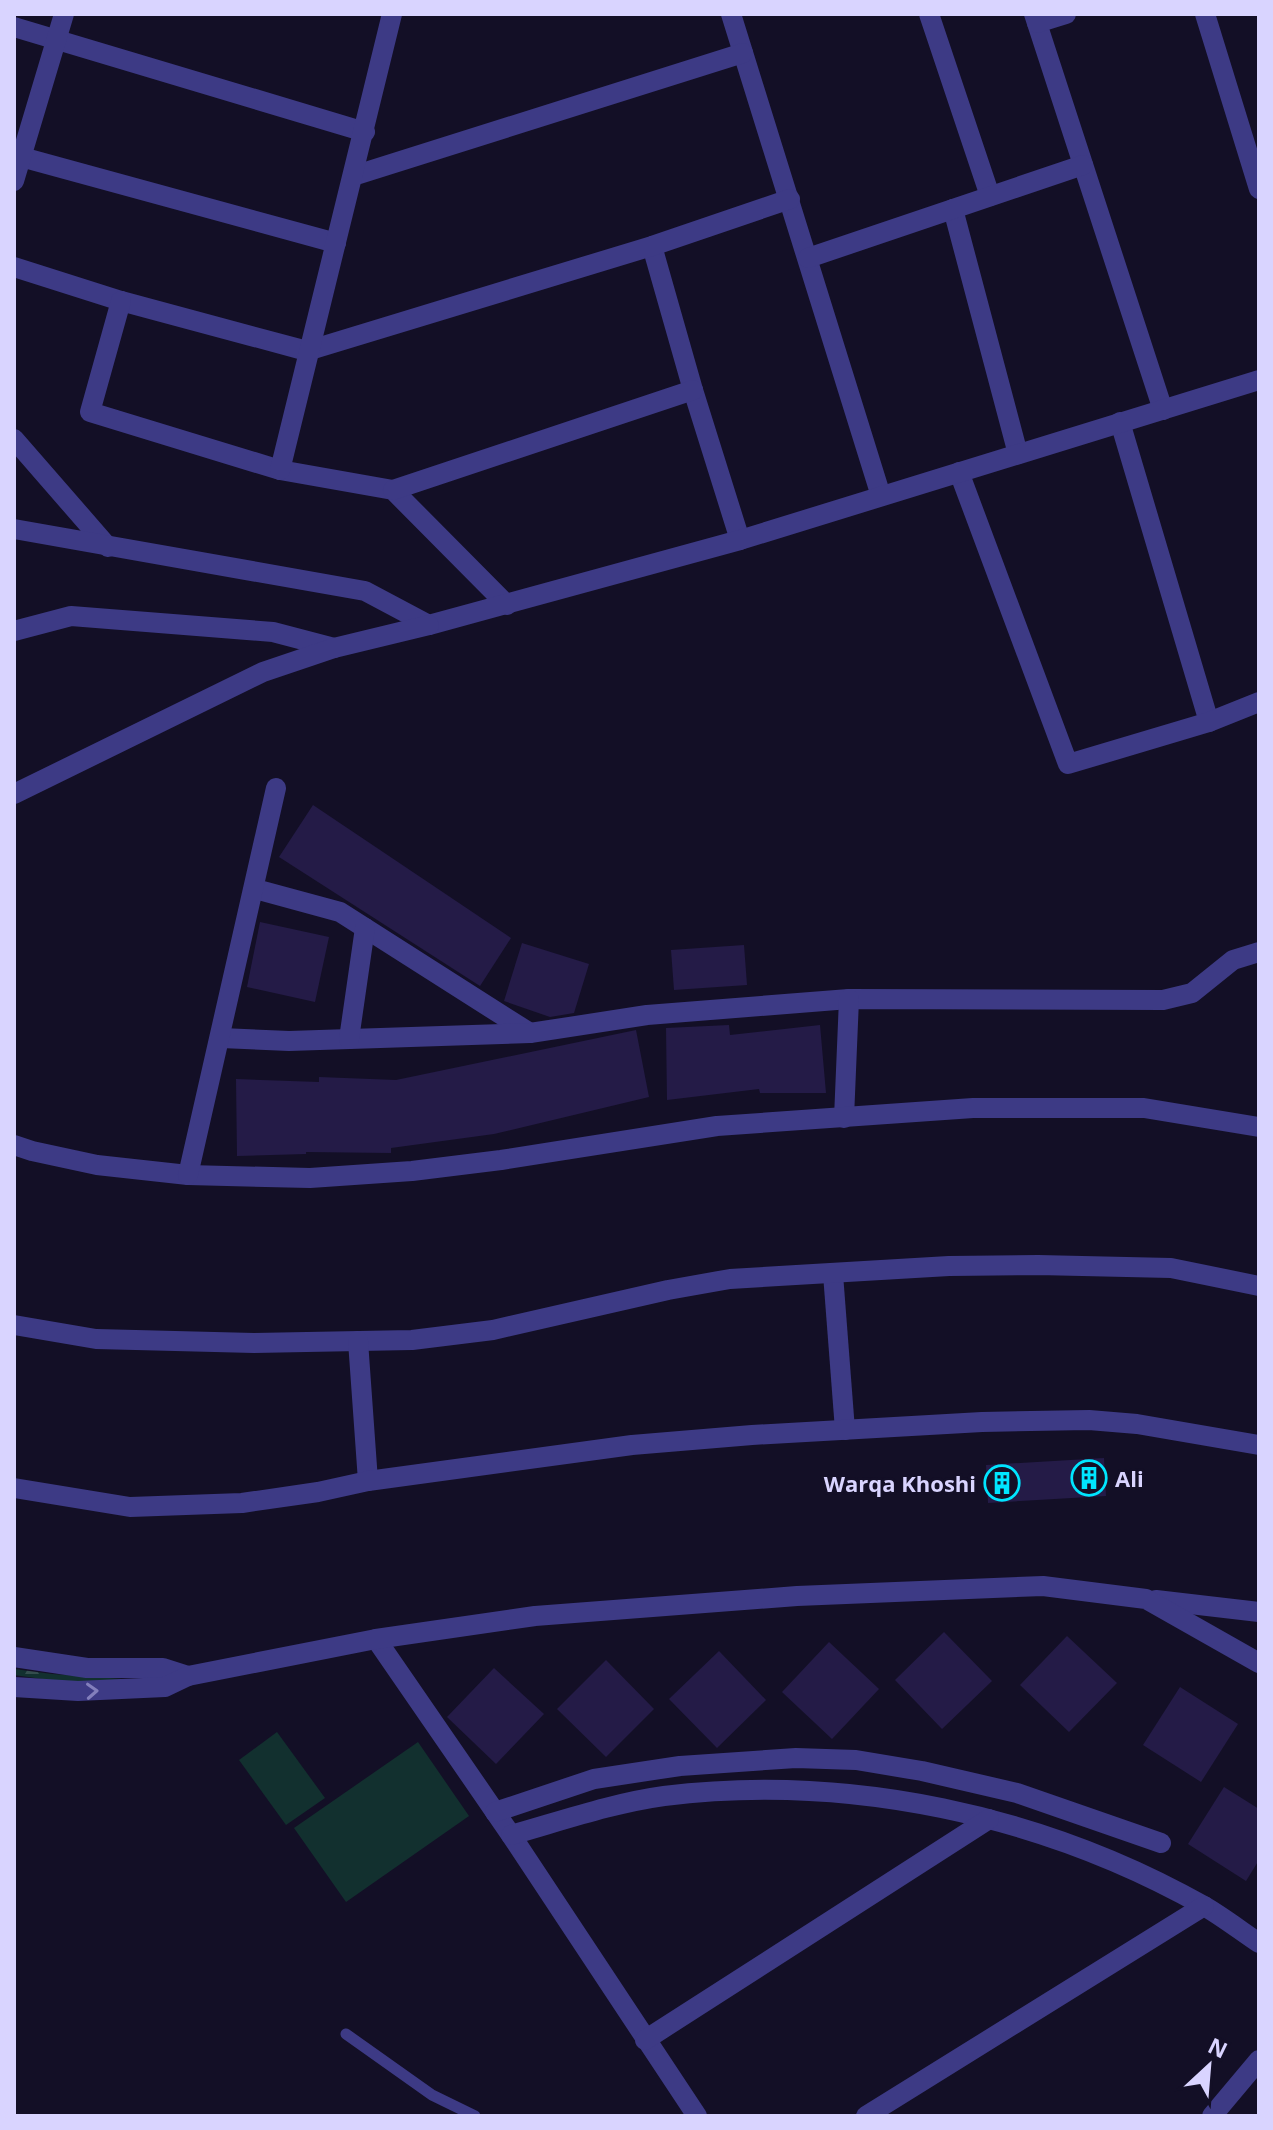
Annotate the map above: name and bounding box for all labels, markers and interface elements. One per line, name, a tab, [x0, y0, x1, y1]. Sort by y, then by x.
building icon: Ali	[1070, 1459, 1108, 1497]
place label: Ali	[1115, 1463, 1144, 1493]
building icon: Warqa Khoshi	[983, 1464, 1021, 1502]
place label: Warqa Khoshi	[824, 1468, 976, 1498]
one-way arrow	[86, 1682, 99, 1699]
north arrow	[1169, 2026, 1249, 2106]
text: N	[1204, 2030, 1233, 2065]

